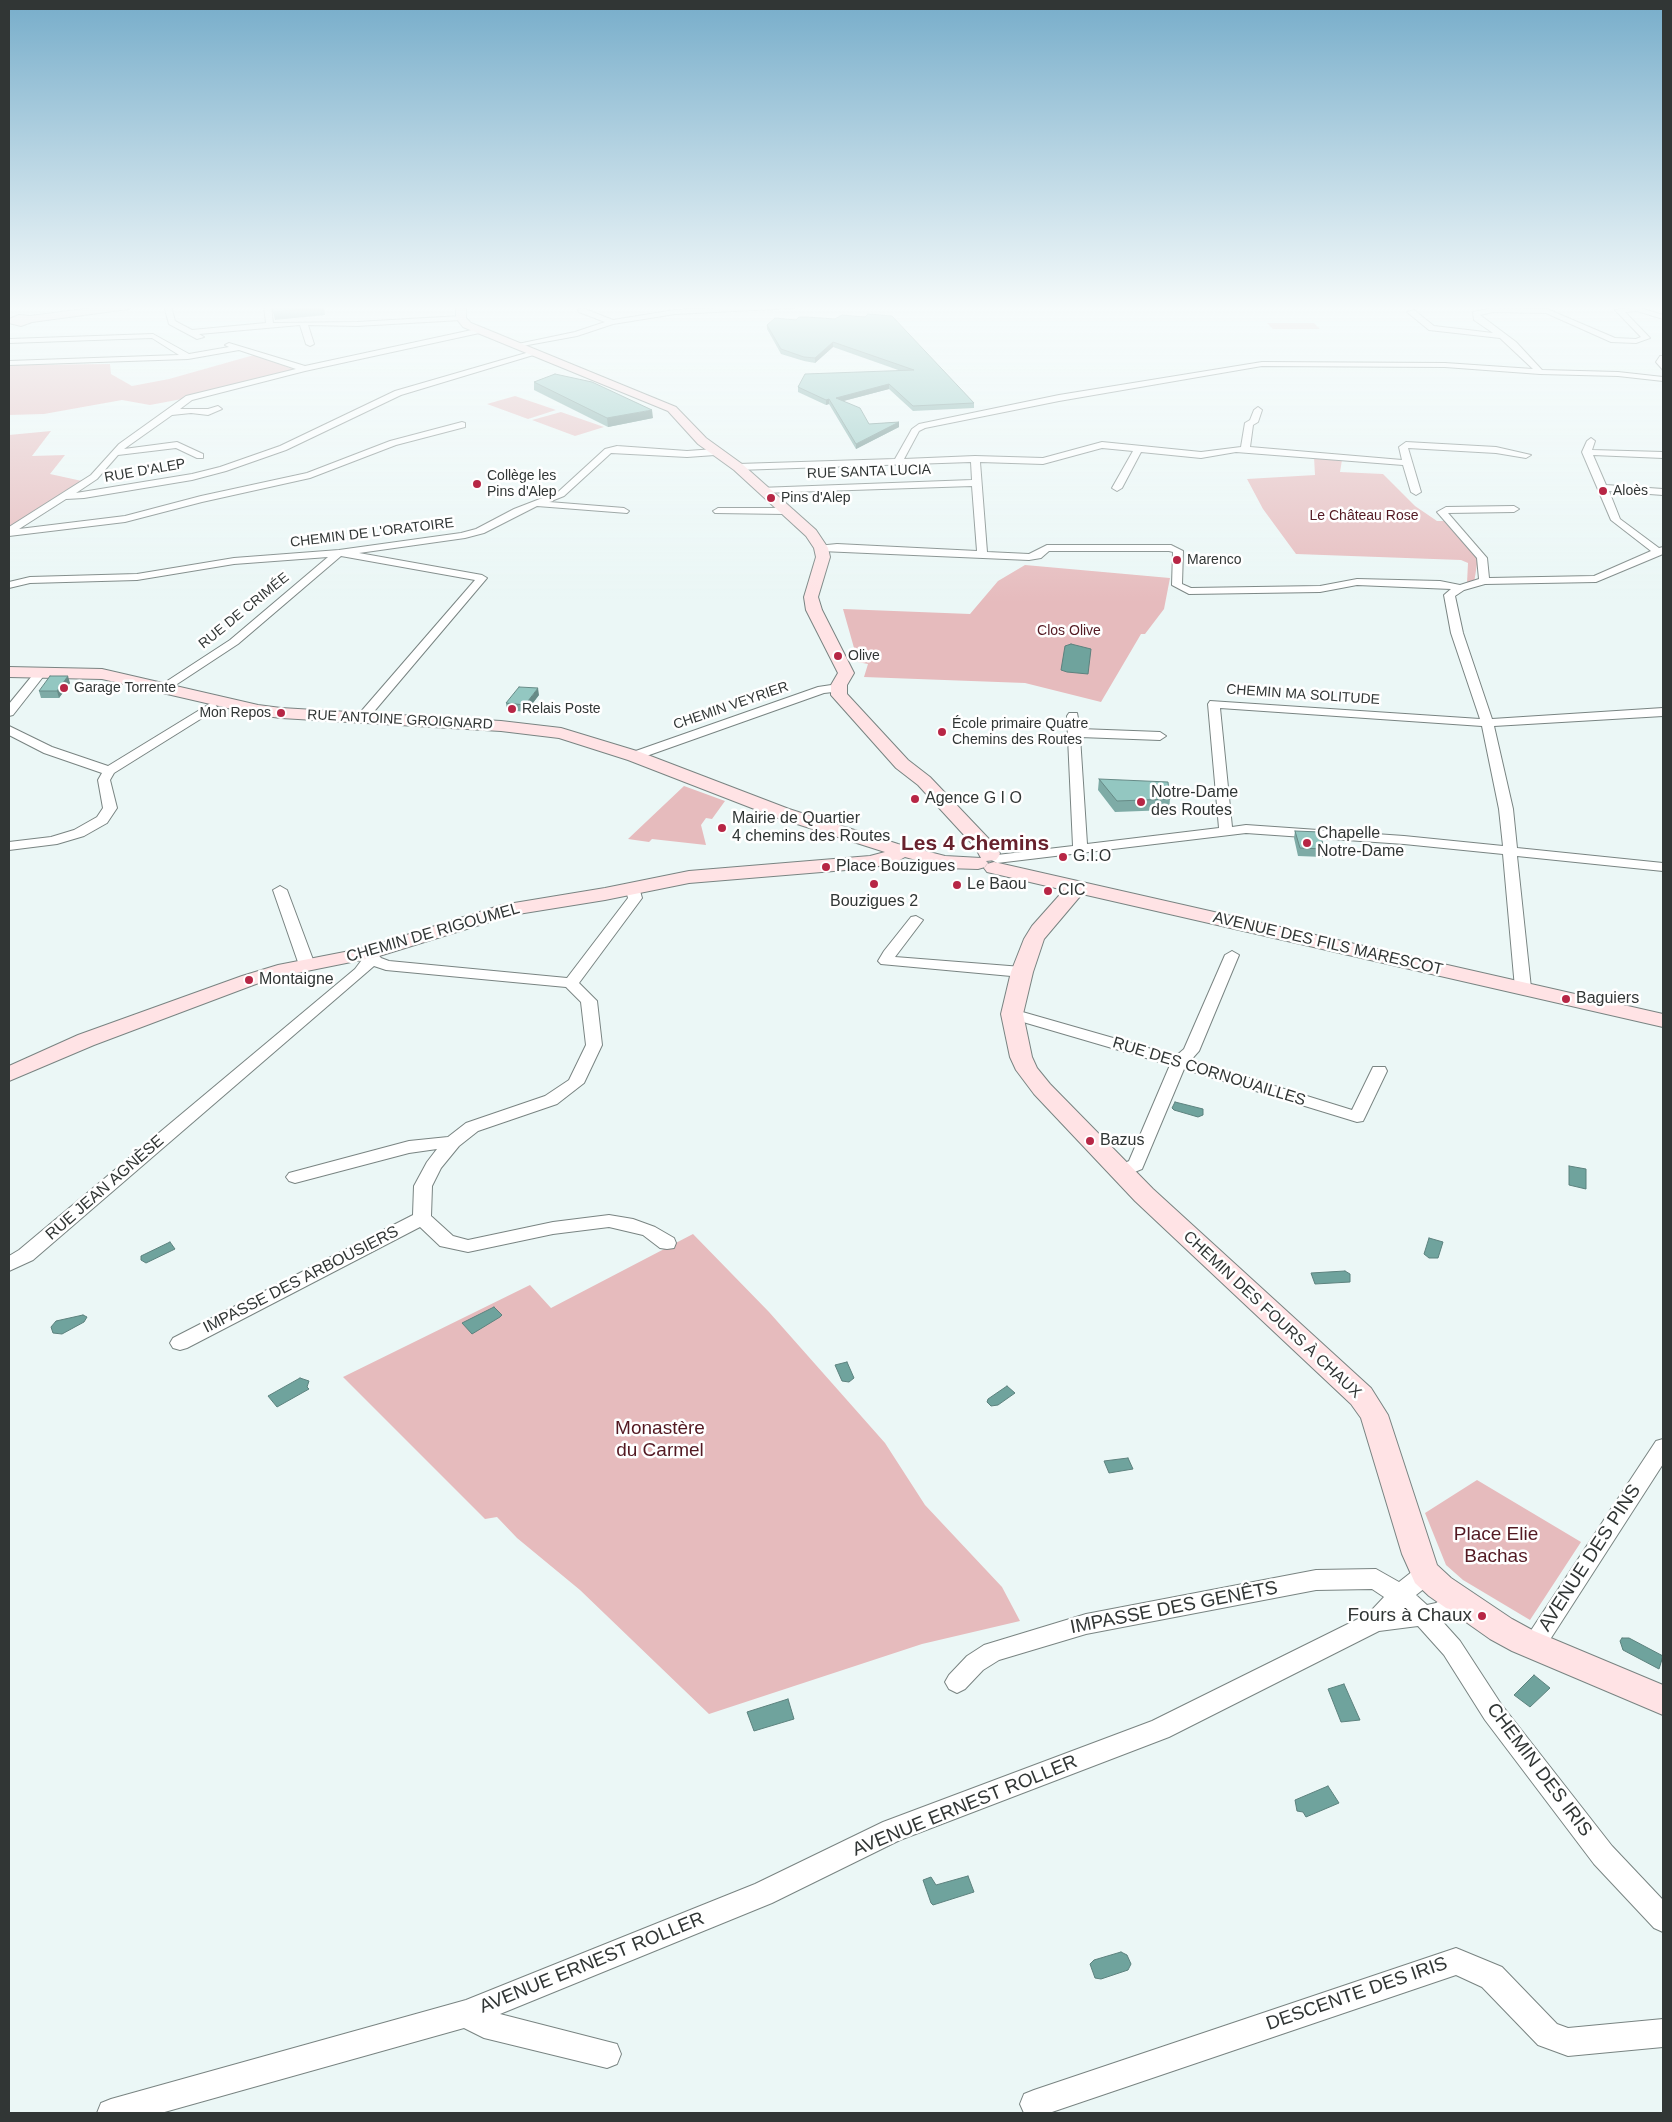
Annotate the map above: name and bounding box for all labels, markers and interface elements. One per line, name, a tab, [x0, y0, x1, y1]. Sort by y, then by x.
street label: RUE D'ALEP	[103, 456, 187, 486]
street label: RUE SANTA LUCIA	[807, 461, 931, 483]
place label: Collège les Pins d'Alep	[487, 468, 557, 501]
marker: Collège les Pins d'Alep	[471, 478, 483, 490]
place label: Aloès	[1613, 483, 1648, 499]
marker: Aloès	[1597, 485, 1609, 497]
place label: Pins d'Alep	[781, 490, 851, 506]
marker: Pins d'Alep	[765, 492, 777, 504]
park label: Le Château Rose	[1310, 508, 1418, 524]
street label: CHEMIN DE L'ORATOIRE	[289, 515, 455, 551]
place label: Marenco	[1187, 552, 1241, 568]
marker: Marenco	[1171, 554, 1183, 566]
street label: RUE DE CRIMÉE	[195, 569, 293, 653]
park label: Clos Olive	[1037, 623, 1101, 639]
place label: Olive	[848, 648, 880, 664]
marker: Olive	[832, 650, 844, 662]
street label: CHEMIN VEYRIER	[671, 678, 791, 734]
place label: Garage Torrente	[74, 680, 176, 696]
street label: CHEMIN MA SOLITUDE	[1226, 681, 1380, 709]
marker: Garage Torrente	[58, 682, 70, 694]
place label: Relais Poste	[522, 701, 601, 717]
marker: Relais Poste	[506, 703, 518, 715]
place label: Mon Repos	[199, 705, 271, 721]
marker: Mon Repos	[275, 707, 287, 719]
street label: RUE ANTOINE GROIGNARD	[307, 707, 493, 733]
place label: École primaire Quatre Chemins des Routes	[952, 716, 1088, 749]
marker: École primaire Quatre Chemins des Routes	[936, 726, 948, 738]
place label: Notre-Dame des Routes	[1151, 783, 1238, 821]
place label: Agence G I O	[925, 789, 1022, 809]
marker: Agence G I O	[909, 793, 921, 805]
marker: Notre-Dame des Routes	[1135, 796, 1147, 808]
place label: Mairie de Quartier 4 chemins des Routes	[732, 809, 890, 847]
marker: Mairie de Quartier 4 chemins des Routes	[716, 822, 728, 834]
place label: Chapelle Notre-Dame	[1317, 824, 1404, 862]
district label: Les 4 Chemins	[901, 831, 1049, 857]
marker: Chapelle Notre-Dame	[1301, 837, 1313, 849]
place label: G.I.O	[1073, 847, 1111, 867]
marker: G.I.O	[1057, 851, 1069, 863]
place label: Place Bouzigues	[836, 857, 955, 877]
marker: Place Bouzigues	[820, 861, 832, 873]
place label: Le Baou	[967, 875, 1027, 895]
marker: Bouzigues 2	[868, 878, 880, 890]
marker: Le Baou	[951, 879, 963, 891]
place label: CIC	[1058, 881, 1086, 901]
marker: CIC	[1042, 885, 1054, 897]
place label: Bouzigues 2	[830, 892, 918, 912]
street label: CHEMIN DE RIGOUMEL	[344, 899, 522, 967]
street label: AVENUE DES FILS MARESCOT	[1211, 908, 1445, 980]
place label: Montaigne	[259, 970, 334, 990]
marker: Montaigne	[243, 974, 255, 986]
place label: Baguiers	[1576, 989, 1639, 1009]
marker: Baguiers	[1560, 993, 1572, 1005]
street label: RUE DES CORNOUAILLES	[1110, 1033, 1308, 1111]
street label: RUE JEAN AGNÈSE	[42, 1131, 168, 1245]
place label: Bazus	[1100, 1131, 1144, 1151]
marker: Bazus	[1084, 1135, 1096, 1147]
street label: IMPASSE DES ARBOUSIERS	[200, 1222, 402, 1338]
street label: CHEMIN DES FOURS À CHAUX	[1179, 1227, 1365, 1403]
park label: Monastère du Carmel	[615, 1418, 705, 1462]
street label: AVENUE DES PINS	[1534, 1480, 1646, 1636]
park label: Place Elie Bachas	[1454, 1524, 1538, 1568]
street label: IMPASSE DES GENÊTS	[1068, 1577, 1280, 1639]
place label: Fours à Chaux	[1347, 1605, 1472, 1627]
marker: Fours à Chaux	[1476, 1610, 1488, 1622]
street label: CHEMIN DES IRIS	[1481, 1699, 1597, 1841]
street label: AVENUE ERNEST ROLLER	[849, 1750, 1081, 1862]
street label: AVENUE ERNEST ROLLER	[476, 1907, 708, 2019]
street label: DESCENTE DES IRIS	[1263, 1952, 1451, 2036]

